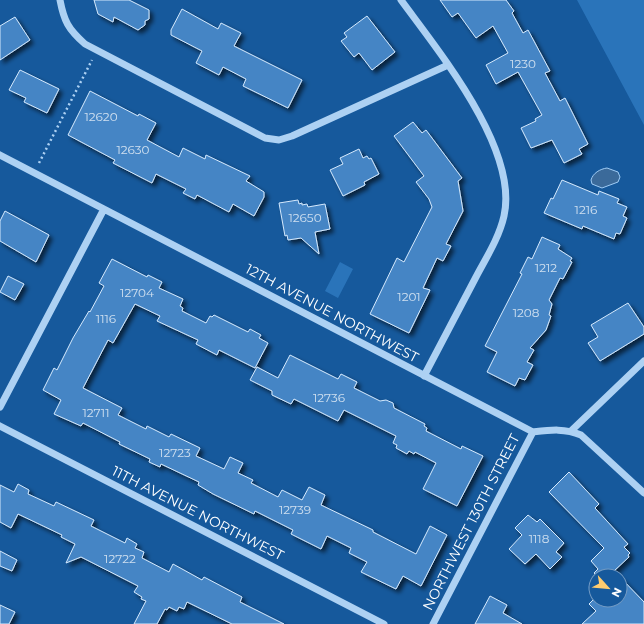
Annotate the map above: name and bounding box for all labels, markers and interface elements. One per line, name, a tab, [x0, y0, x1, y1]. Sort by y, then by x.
house number: 1230	[510, 56, 536, 71]
house number: 12620	[84, 109, 118, 124]
house number: 12630	[116, 142, 150, 157]
house number: 1216	[575, 202, 597, 217]
house number: 12650	[288, 210, 322, 225]
street label: 12TH AVENUE NORTHWEST	[242, 260, 422, 366]
house number: 1212	[535, 260, 557, 275]
house number: 12704	[120, 285, 154, 300]
house number: 1201	[397, 289, 421, 304]
house number: 1208	[513, 305, 540, 320]
house number: 1116	[96, 311, 116, 326]
house number: 12736	[313, 390, 345, 405]
house number: 12711	[83, 405, 109, 420]
street label: NORTHWEST 130TH STREET	[419, 431, 523, 613]
house number: 12723	[159, 445, 191, 460]
street label: 11TH AVENUE NORTHWEST	[109, 462, 287, 564]
house number: 12739	[279, 502, 311, 517]
house number: 1118	[529, 531, 550, 546]
house number: 12722	[104, 551, 136, 566]
north arrow	[588, 568, 628, 608]
text: N	[609, 585, 625, 600]

